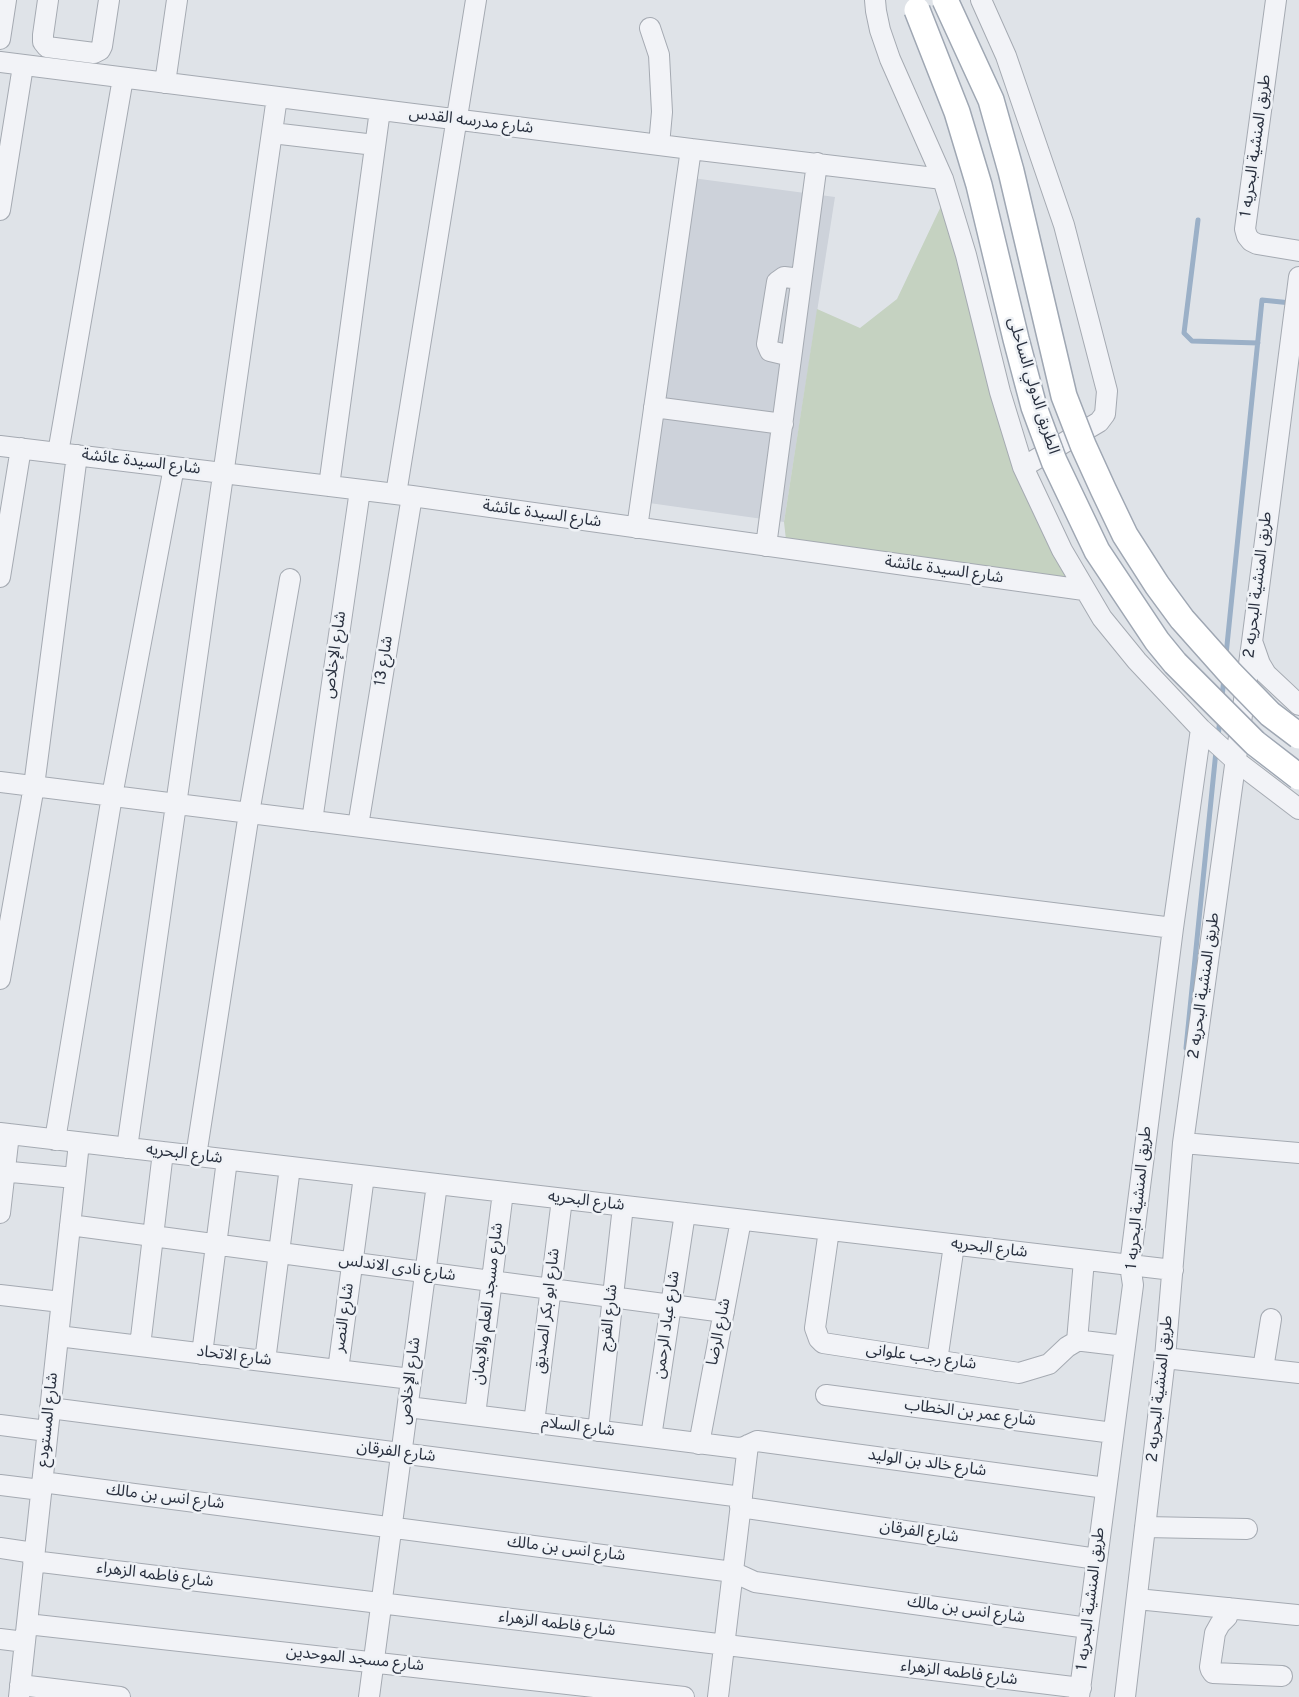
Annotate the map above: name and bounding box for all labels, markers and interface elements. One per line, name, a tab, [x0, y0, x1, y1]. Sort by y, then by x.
street label: طريق المنشية البحريه 1	[1237, 73, 1277, 219]
street label: شارع مدرسه القدس	[408, 105, 534, 139]
street label: الطريق الدولي الساحلى	[1002, 315, 1062, 457]
street label: شارع السيدة عائشة	[80, 446, 202, 480]
street label: شارع السيدة عائشة	[481, 497, 603, 533]
street label: طريق المنشية البحريه 2	[1240, 511, 1278, 659]
street label: شارع السيدة عائشة	[883, 553, 1005, 589]
street label: شارع الإخلاص	[320, 610, 352, 700]
street label: شارع 13	[372, 635, 398, 687]
street label: طريق المنشية البحريه 2	[1185, 912, 1225, 1060]
street label: طريق المنشية البحريه 1	[1123, 1126, 1157, 1270]
street label: شارع البحريه	[145, 1141, 223, 1169]
street label: شارع البحريه	[547, 1188, 625, 1216]
street label: شارع مسجد العلم والايمان	[470, 1222, 508, 1386]
street label: شارع البحريه	[950, 1235, 1028, 1263]
street label: شارع ابو بكر الصديق	[531, 1247, 565, 1375]
street label: شارع نادى الاندلس	[337, 1251, 457, 1287]
street label: شارع عباد الرحمن	[651, 1270, 685, 1380]
street label: شارع النصر	[331, 1282, 359, 1354]
street label: شارع الفرج	[597, 1283, 623, 1353]
street label: شارع الرضا	[704, 1297, 736, 1367]
street label: طريق المنشية البحريه 2	[1144, 1315, 1178, 1463]
street label: شارع الإخلاص	[396, 1336, 426, 1426]
street label: شارع رجب علوانى	[865, 1341, 977, 1375]
street label: شارع الاتحاد	[195, 1343, 273, 1371]
street label: شارع المستودع	[34, 1372, 64, 1468]
street label: شارع عمر بن الخطاب	[903, 1396, 1037, 1432]
street label: شارع السلام	[540, 1414, 616, 1442]
street label: شارع الفرقان	[355, 1439, 437, 1467]
street label: شارع خالد بن الوليد	[867, 1446, 987, 1482]
street label: شارع انس بن مالك	[105, 1481, 225, 1515]
street label: شارع الفرقان	[878, 1518, 960, 1548]
street label: طريق المنشية البحريه 1	[1074, 1526, 1110, 1672]
street label: شارع انس بن مالك	[506, 1533, 626, 1567]
street label: شارع فاطمه الزهراء	[96, 1559, 214, 1593]
street label: شارع انس بن مالك	[906, 1593, 1026, 1629]
street label: شارع فاطمه الزهراء	[498, 1608, 616, 1642]
street label: شارع مسجد الموحدين	[285, 1643, 425, 1677]
street label: شارع فاطمه الزهراء	[900, 1657, 1018, 1691]

